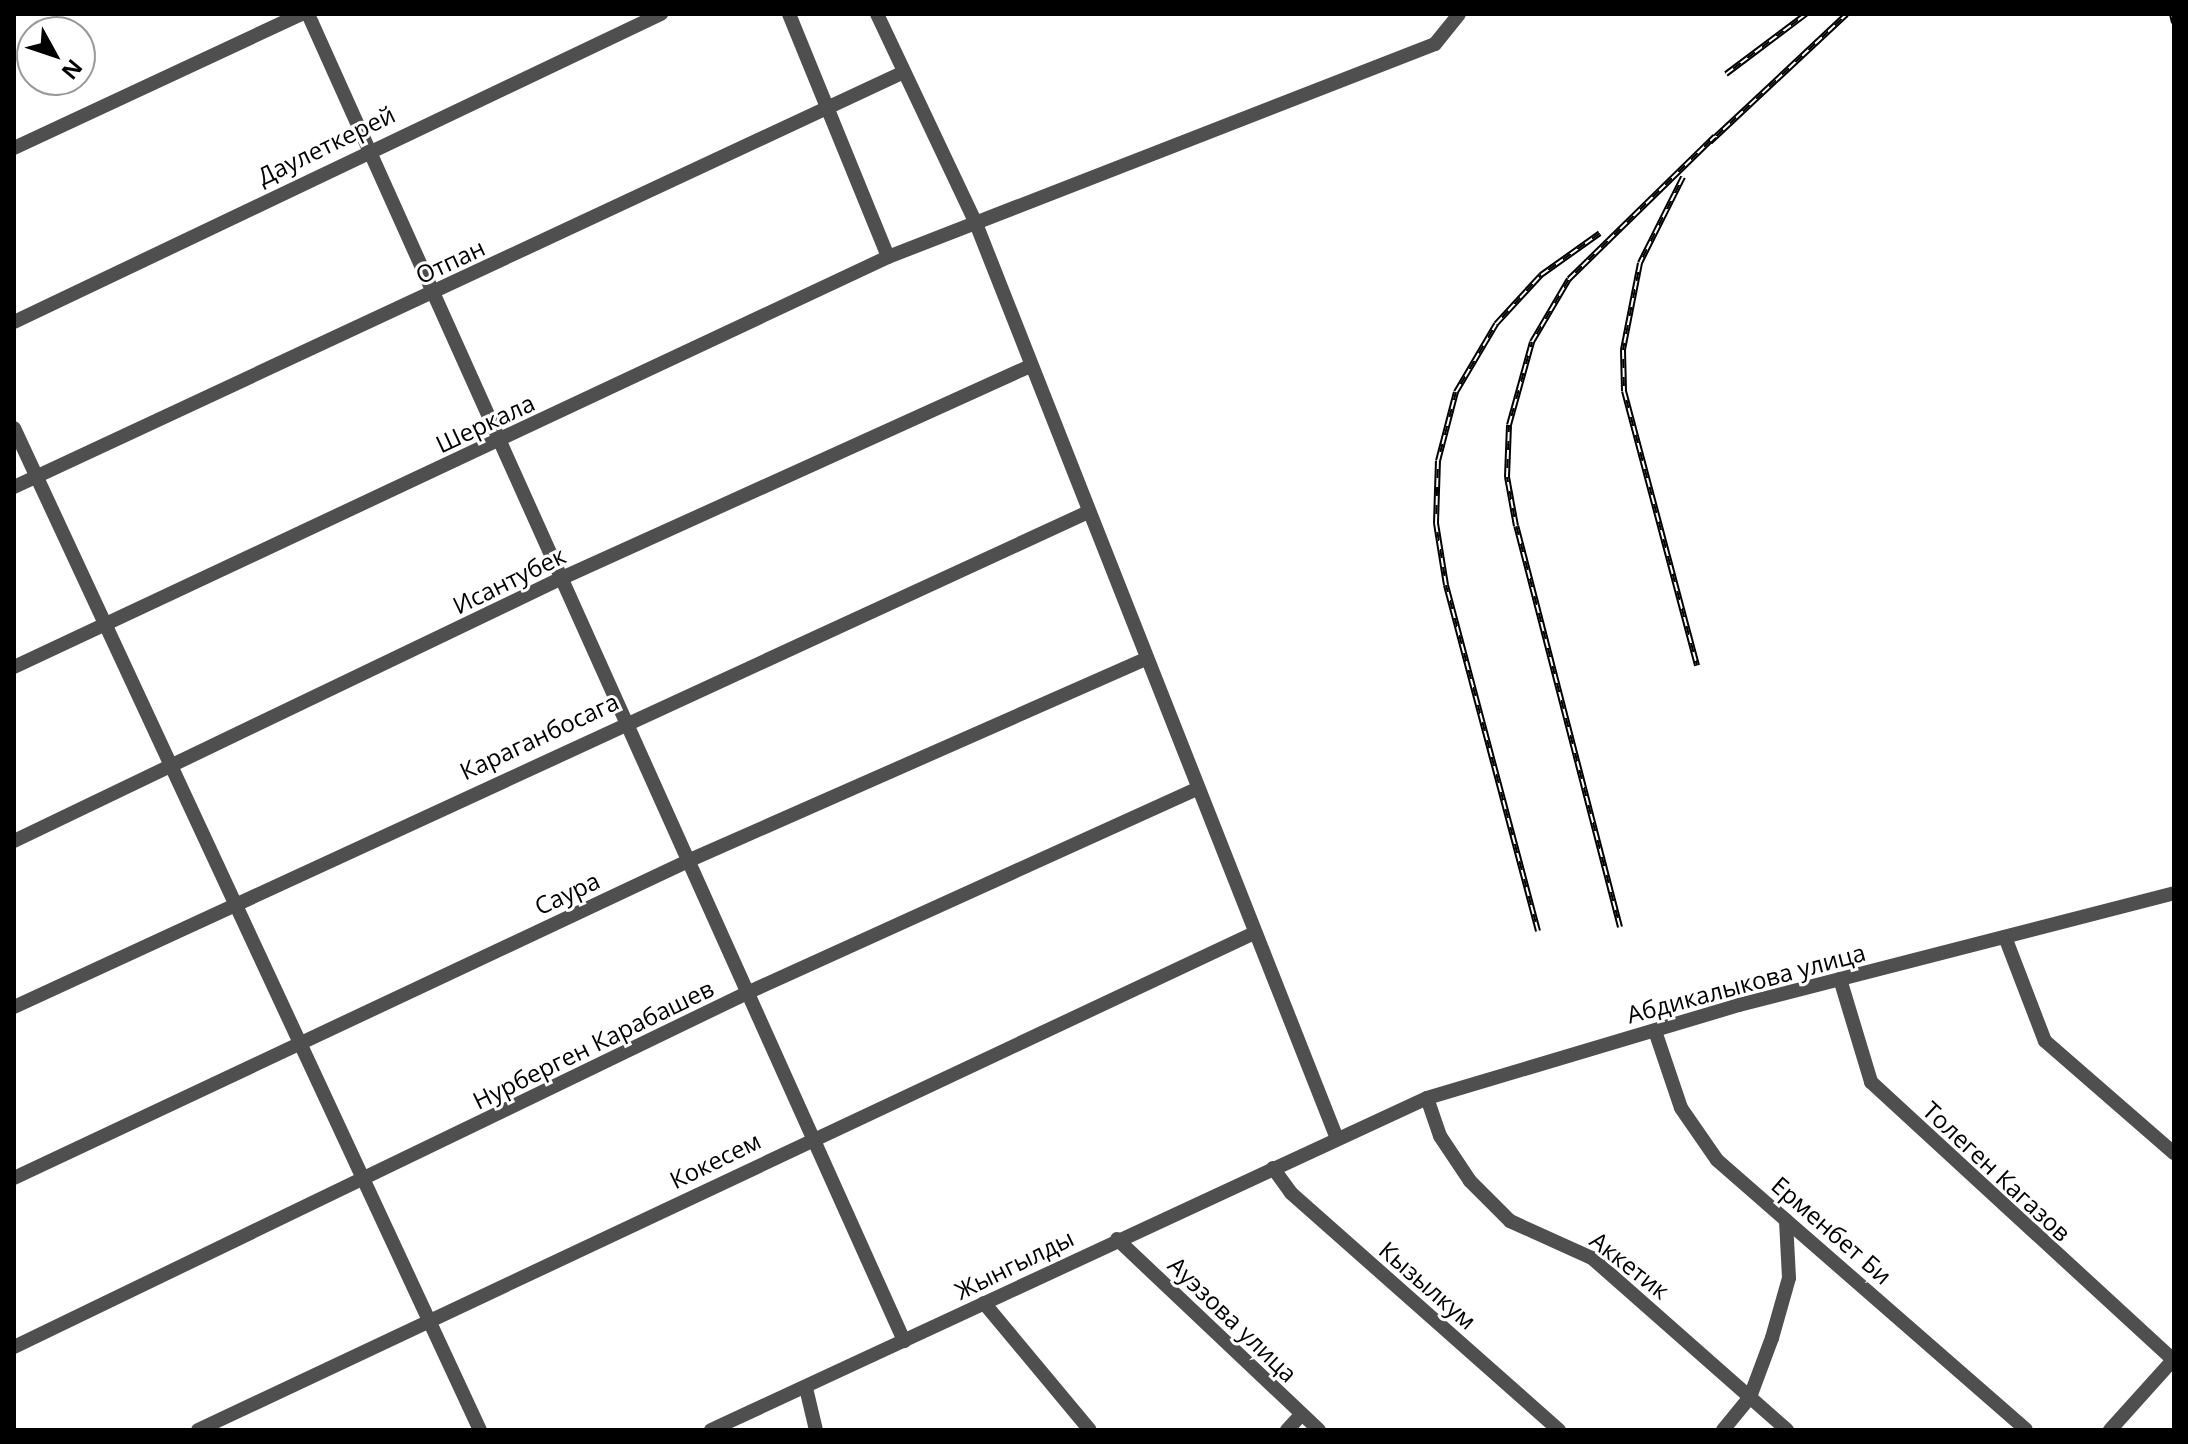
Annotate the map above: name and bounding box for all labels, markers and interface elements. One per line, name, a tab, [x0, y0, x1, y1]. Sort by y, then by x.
north arrow	[16, 16, 96, 96]
text: N	[56, 54, 90, 87]
street label: Даулеткерей	[252, 99, 400, 191]
street label: Отпан	[411, 232, 489, 290]
street label: Шеркала	[431, 388, 539, 458]
street label: Исантубек	[448, 540, 570, 620]
street label: Караганбосага	[455, 687, 623, 785]
street label: Саура	[530, 865, 604, 921]
street label: Абдикалыкова улица	[1623, 937, 1869, 1029]
street label: Нурберген Карабашев	[468, 973, 718, 1115]
street label: Толеген Кагазов	[1917, 1095, 2077, 1247]
street label: Кокесем	[665, 1126, 765, 1194]
street label: Ерменбет Би	[1766, 1170, 1898, 1290]
street label: Жынгылды	[950, 1223, 1078, 1305]
street label: Аккетик	[1585, 1225, 1675, 1305]
street label: Кызылкум	[1374, 1235, 1482, 1335]
street label: Ауэзова улица	[1163, 1250, 1303, 1388]

